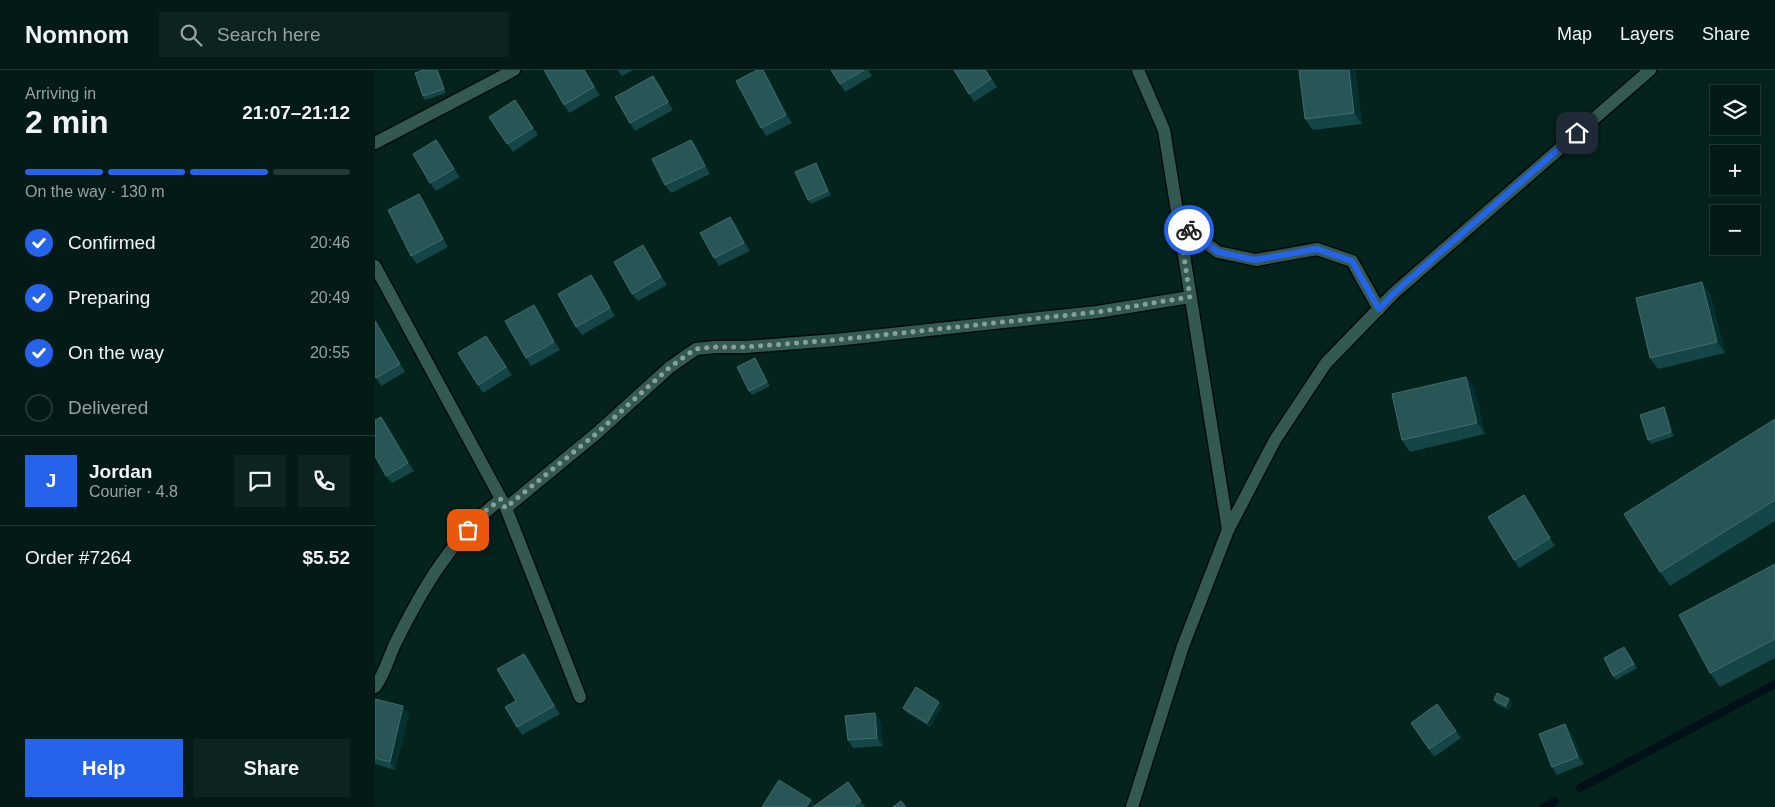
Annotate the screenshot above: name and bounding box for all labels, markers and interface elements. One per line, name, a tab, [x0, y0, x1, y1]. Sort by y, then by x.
search box	[159, 12, 509, 57]
text: Nomnom	[25, 21, 129, 48]
icon: search	[177, 21, 205, 49]
text: Search here	[217, 24, 321, 45]
text: Map	[1557, 24, 1592, 44]
text: Layers	[1620, 24, 1674, 44]
text: Share	[1702, 24, 1750, 44]
text: Arriving in	[25, 85, 96, 102]
map controls	[1710, 85, 1760, 255]
button: layers	[1710, 85, 1760, 135]
text: 21:07–21:12	[242, 102, 350, 123]
text: 2 min	[25, 104, 109, 140]
pin	[1556, 112, 1598, 154]
icon: home	[1563, 119, 1591, 147]
button: +	[1710, 145, 1760, 195]
text: On the way · 130 m	[25, 183, 165, 200]
courier	[1164, 205, 1214, 255]
button: −	[1710, 205, 1760, 255]
icon: bike	[1175, 216, 1203, 244]
icon: check	[25, 229, 53, 257]
text: Confirmed	[68, 232, 156, 253]
text: 20:46	[310, 234, 350, 251]
icon: check	[25, 284, 53, 312]
text: Preparing	[68, 287, 150, 308]
text: 20:49	[310, 289, 350, 306]
icon: check	[25, 339, 53, 367]
text: On the way	[68, 342, 164, 363]
text: 20:55	[310, 344, 350, 361]
text: Delivered	[68, 397, 148, 418]
button: chat	[234, 455, 286, 507]
button: phone	[298, 455, 350, 507]
text: Jordan	[89, 461, 152, 482]
text: J	[46, 470, 56, 491]
text: Courier · 4.8	[89, 483, 178, 500]
pin	[447, 509, 489, 551]
icon: bag	[454, 516, 482, 544]
text: Order #7264	[25, 547, 132, 568]
text: $5.52	[302, 547, 350, 568]
button: Help	[25, 739, 183, 797]
button: Share	[193, 739, 350, 797]

